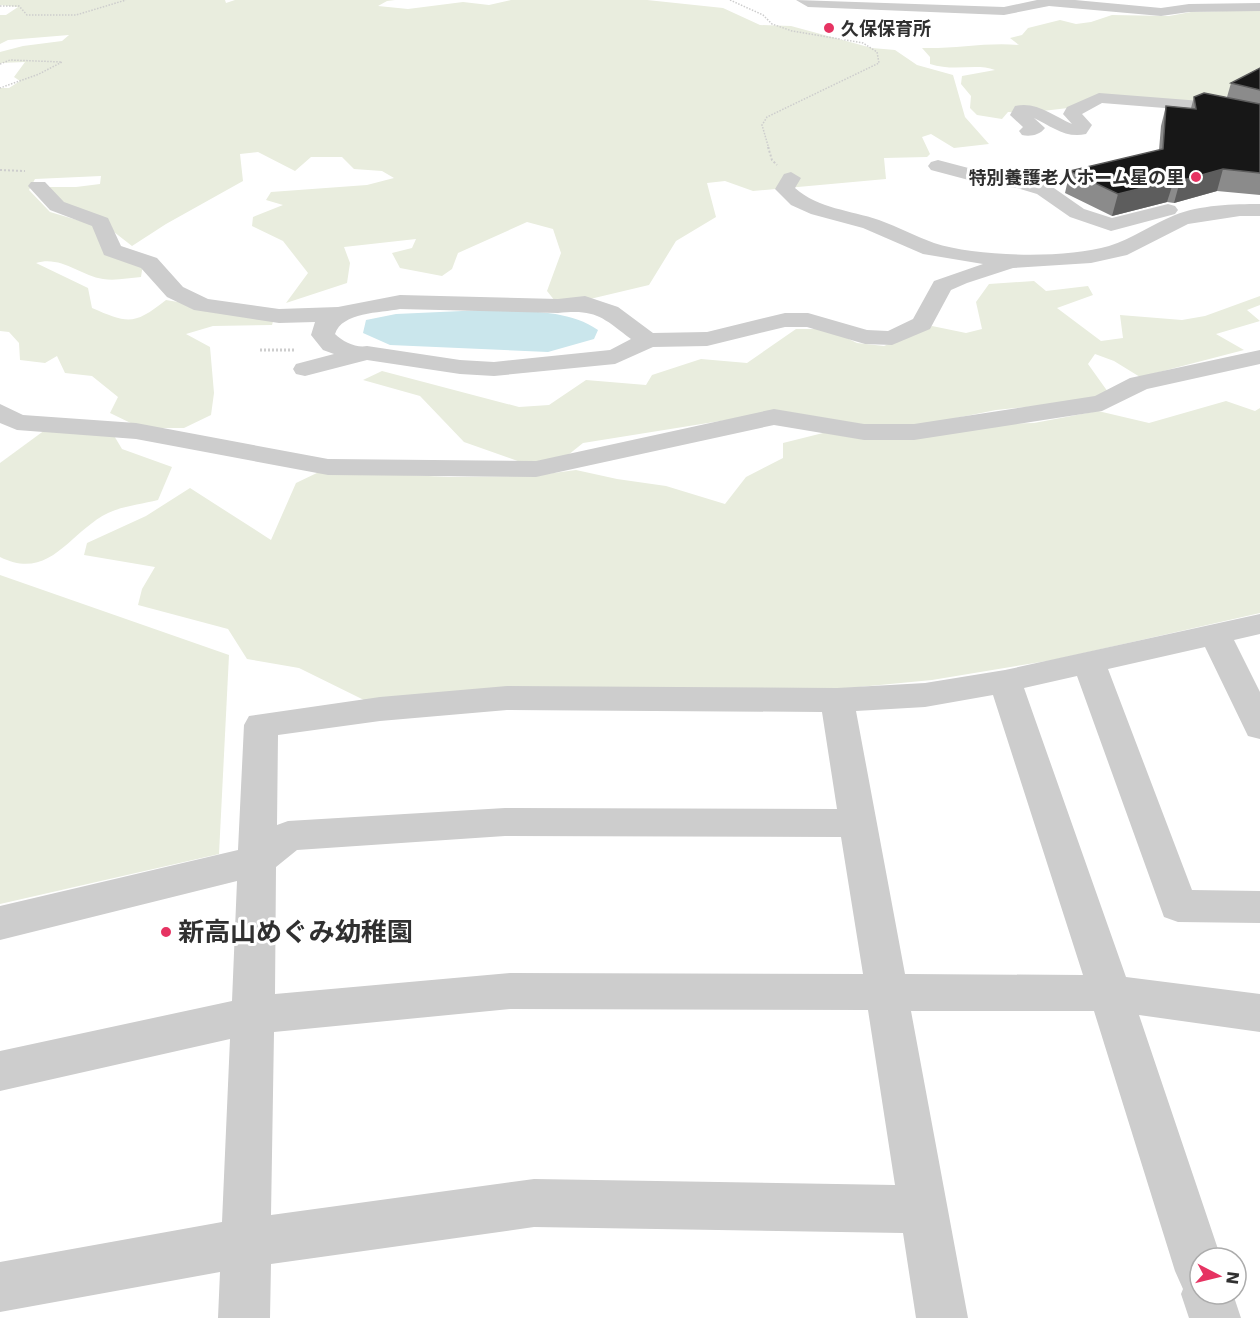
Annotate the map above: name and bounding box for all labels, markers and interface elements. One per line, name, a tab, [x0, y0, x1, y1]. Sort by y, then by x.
place label: 久保保育所	[841, 18, 931, 39]
marker: 久保保育所	[822, 21, 836, 35]
place label: 特別養護老人ホーム星の里	[969, 167, 1184, 188]
marker: 特別養護老人ホーム星の里	[1189, 170, 1203, 184]
place label: 新高山めぐみ幼稚園	[178, 917, 413, 947]
marker: 新高山めぐみ幼稚園	[159, 925, 173, 939]
north arrow	[1188, 1246, 1248, 1306]
text: N	[1222, 1270, 1243, 1286]

